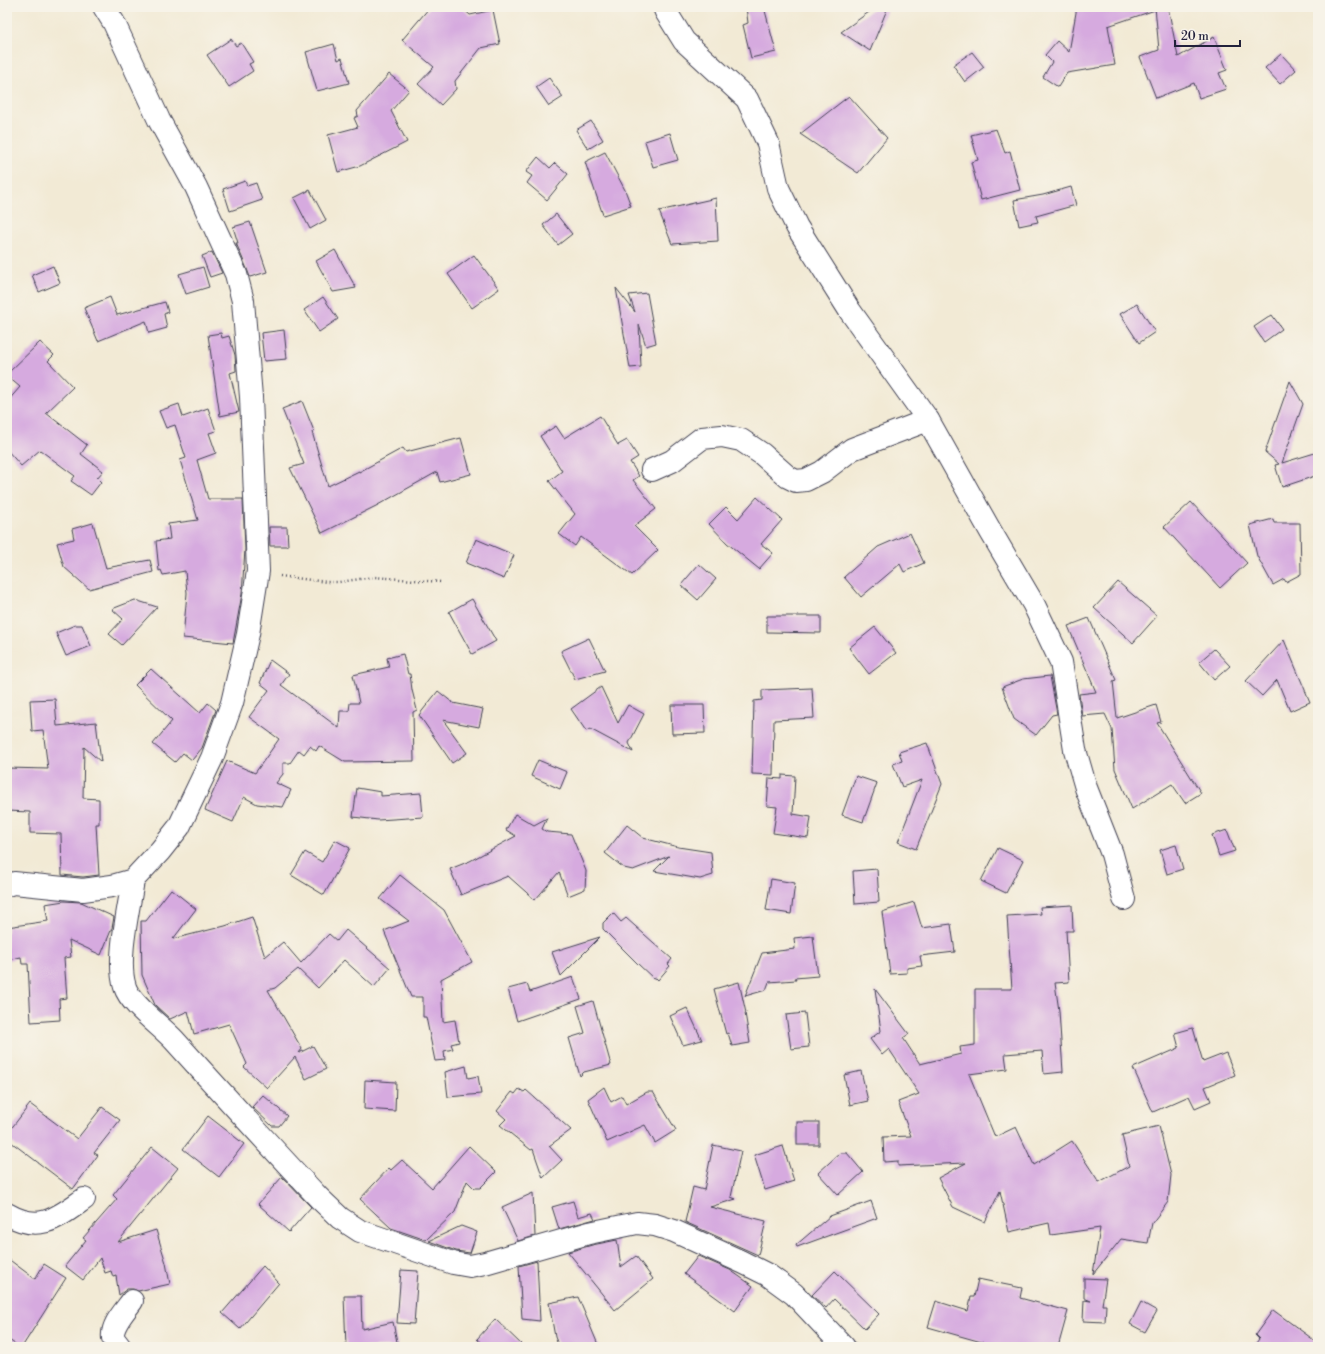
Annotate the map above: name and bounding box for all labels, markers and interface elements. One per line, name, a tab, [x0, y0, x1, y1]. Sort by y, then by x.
scale bar	[1175, 22, 1240, 48]
text: 20 m	[1181, 29, 1209, 44]

